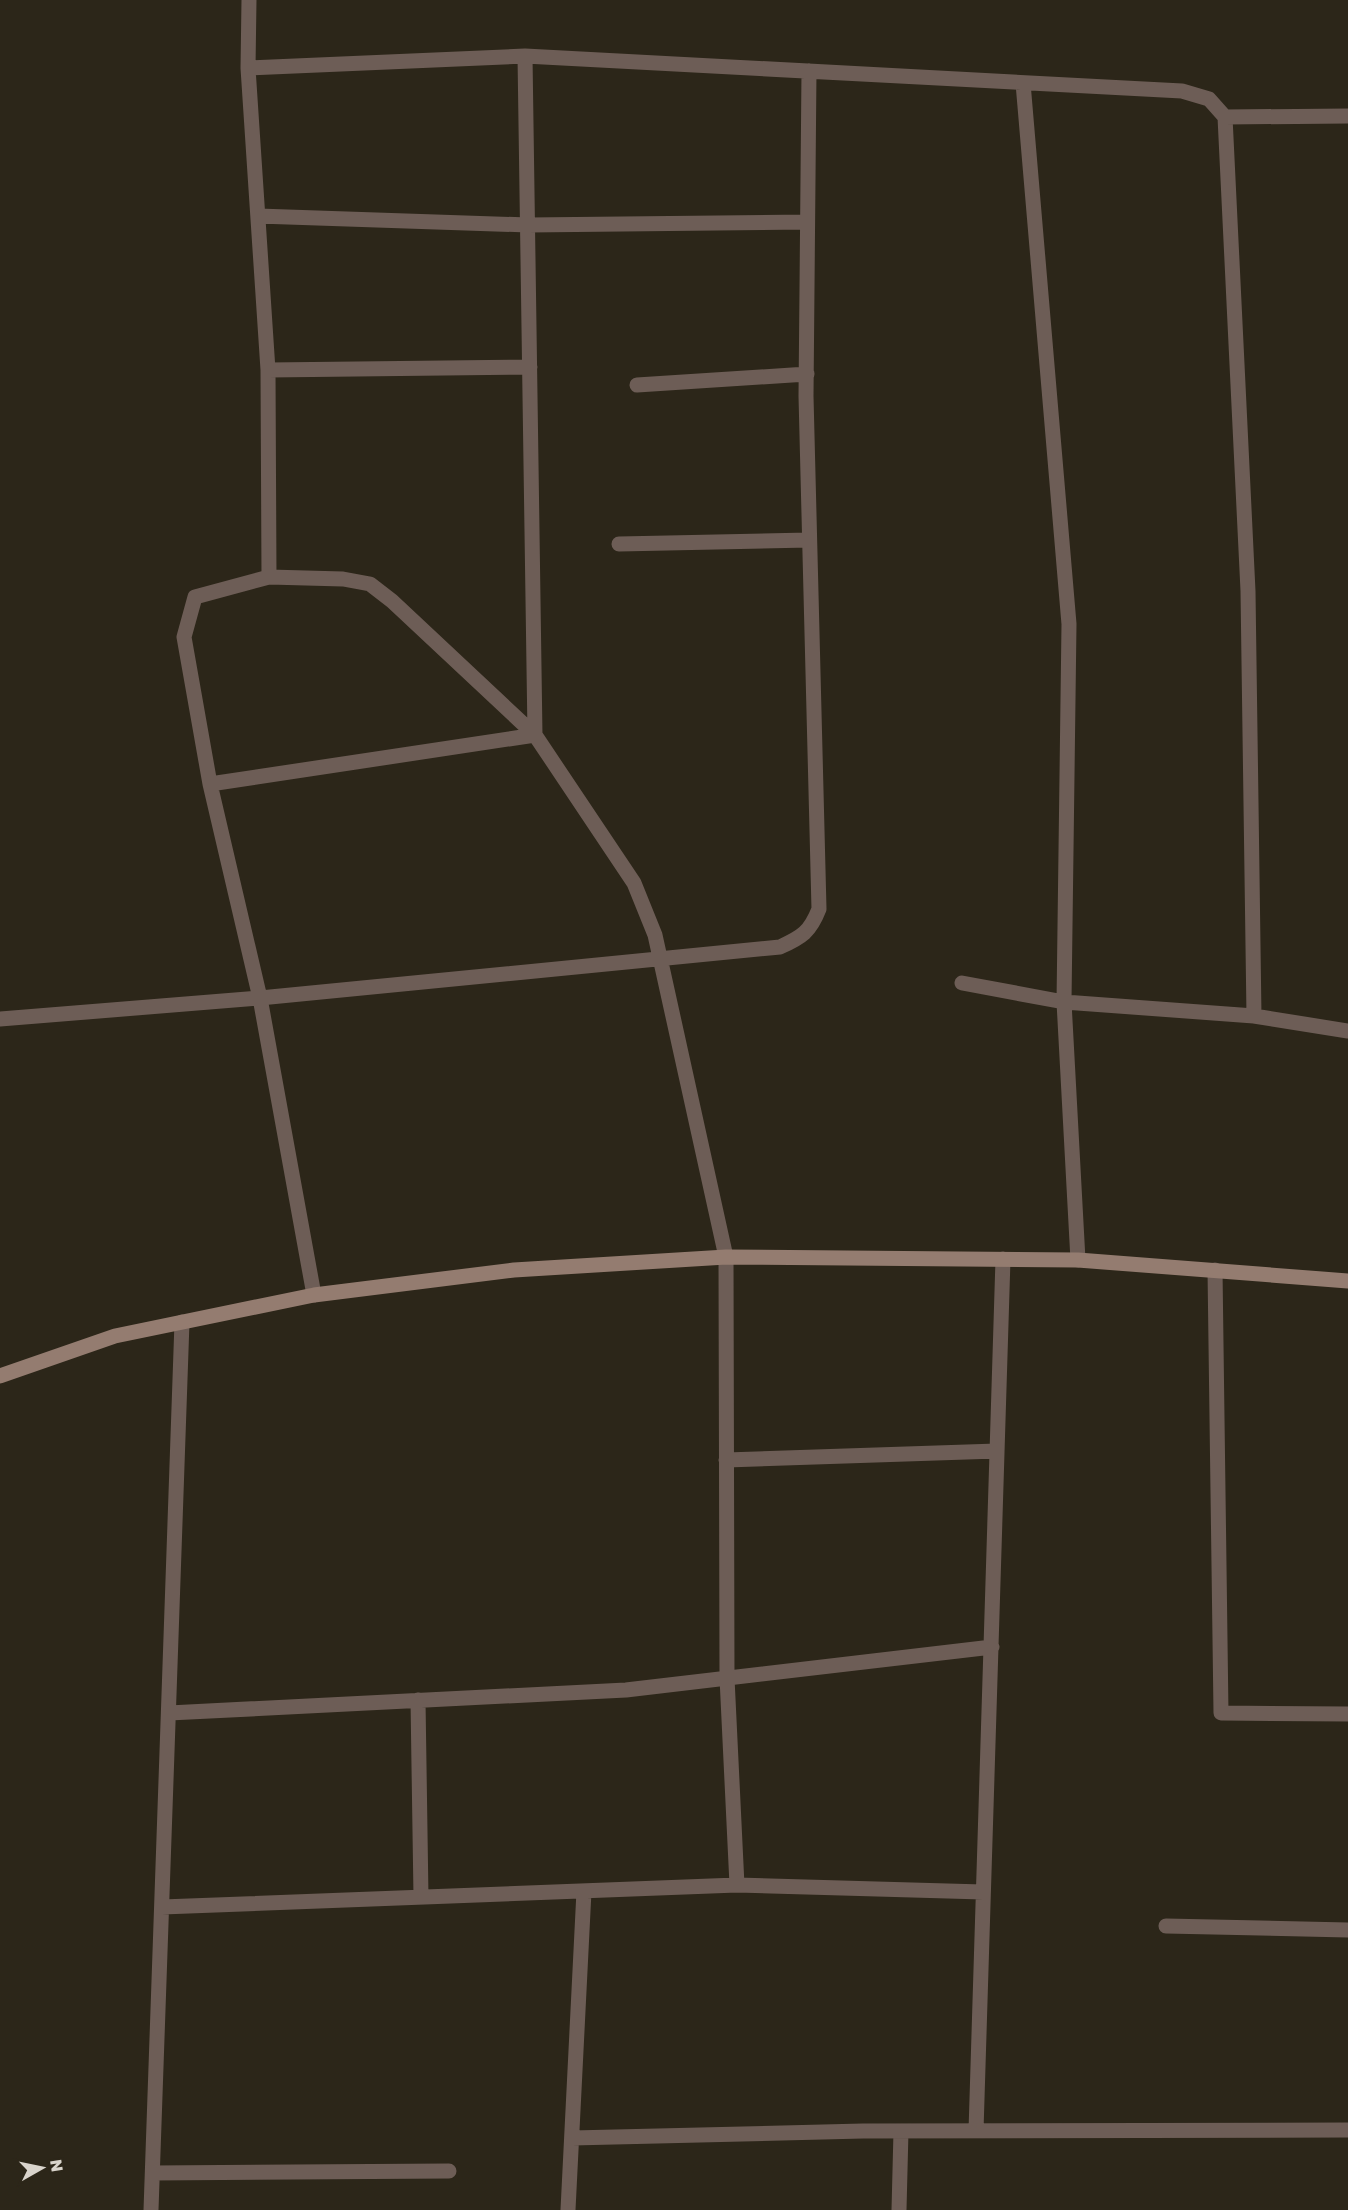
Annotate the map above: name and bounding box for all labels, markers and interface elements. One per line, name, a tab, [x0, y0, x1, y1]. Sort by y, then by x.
north arrow	[12, 2138, 72, 2198]
text: N	[46, 2158, 68, 2173]

